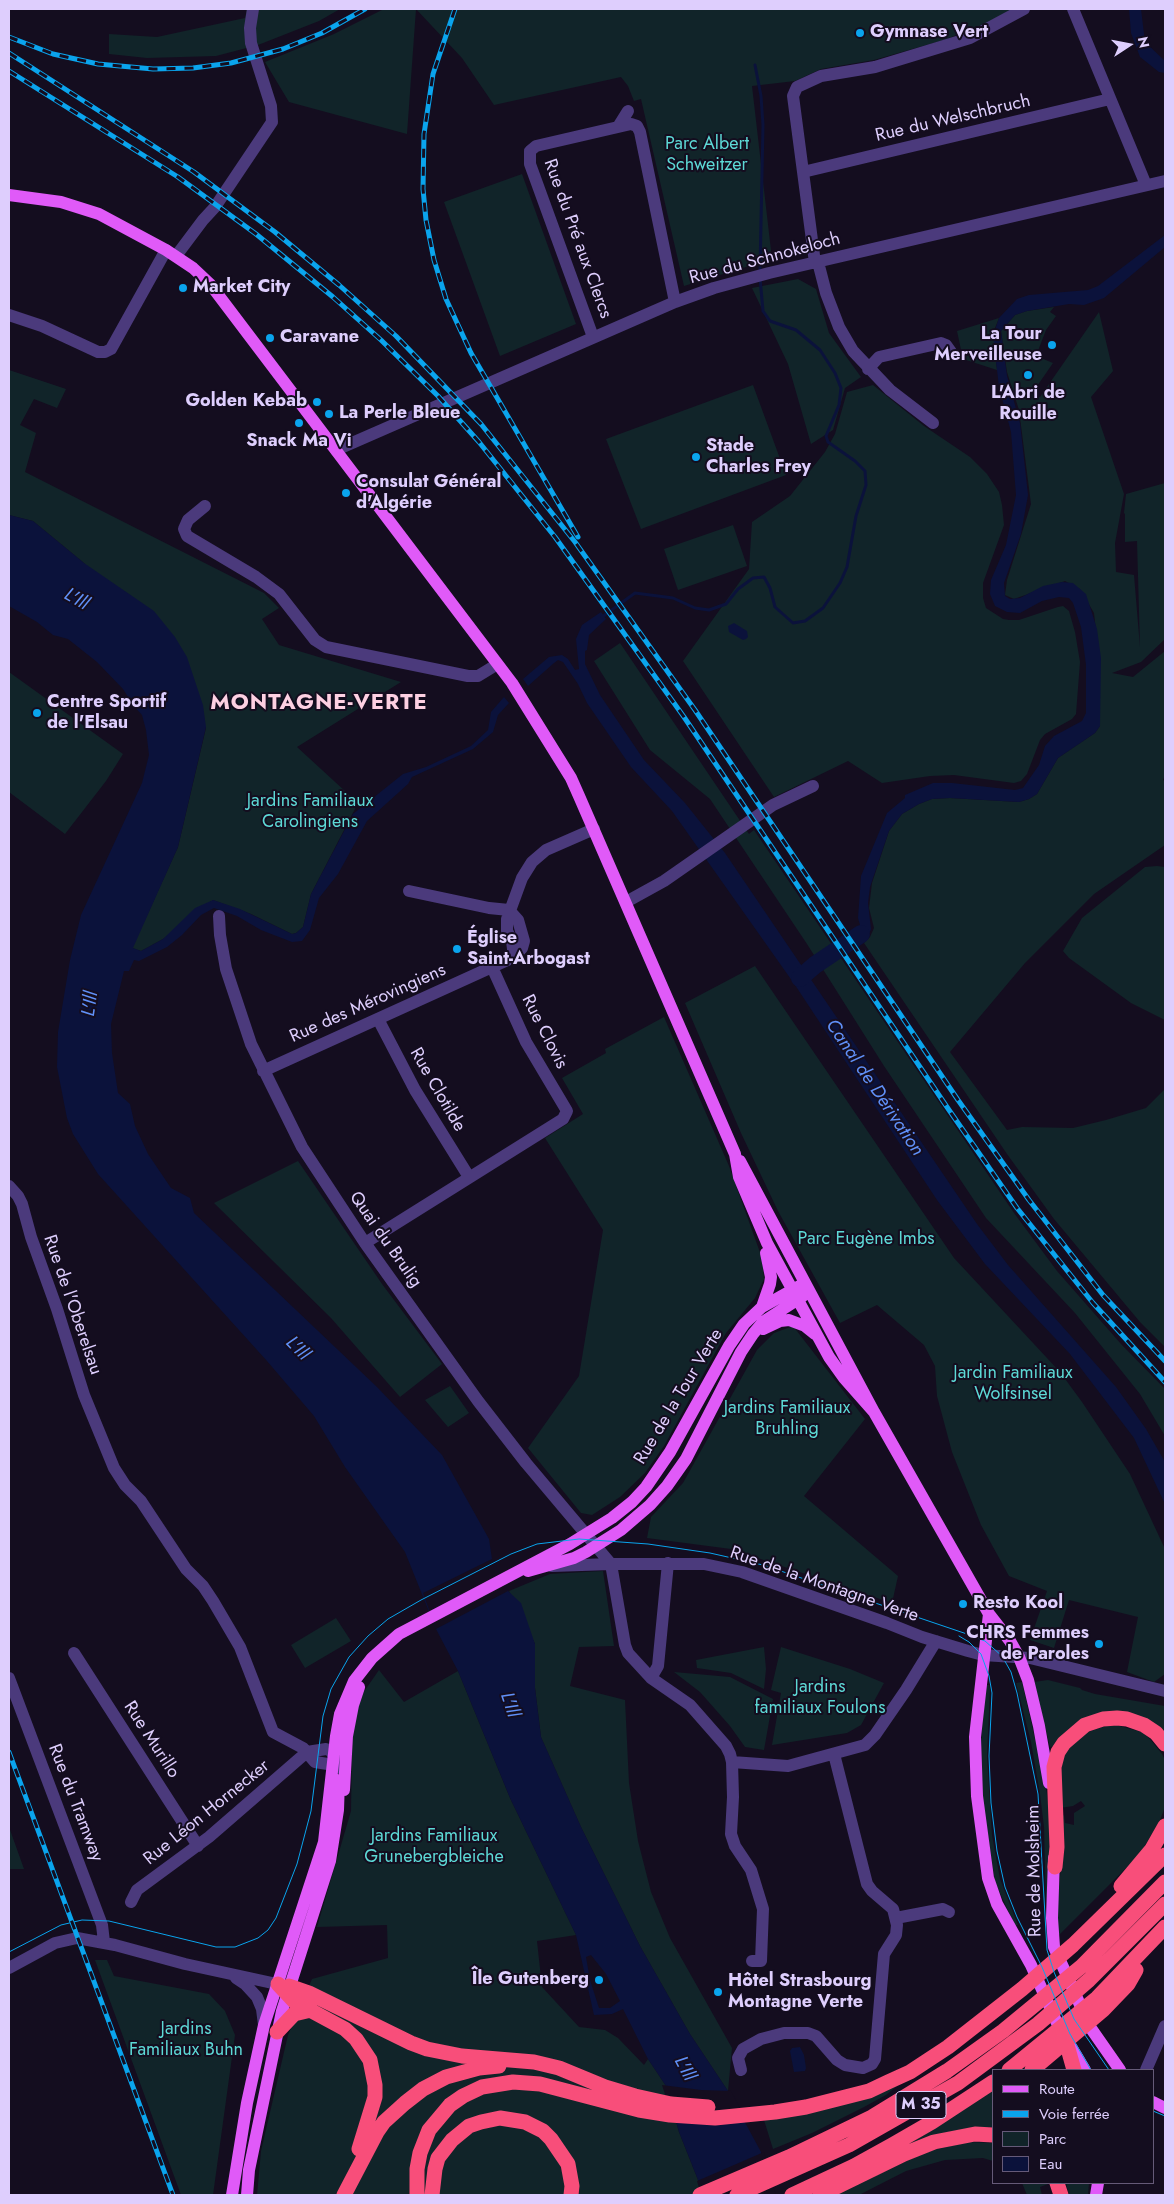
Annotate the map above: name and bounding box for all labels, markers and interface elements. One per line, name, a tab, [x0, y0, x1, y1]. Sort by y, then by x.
north arrow	[1104, 20, 1154, 70]
place label: Gymnase Vert	[870, 22, 988, 44]
marker: Gymnase Vert	[854, 27, 866, 39]
text: N	[1133, 35, 1155, 50]
street label: Rue du Welschbruch	[873, 91, 1033, 147]
park label: Parc Albert Schweitzer	[665, 134, 749, 176]
street label: Rue du Pré aux Clercs	[538, 156, 616, 322]
street label: Rue du Schnokeloch	[687, 228, 843, 290]
place label: Market City	[193, 277, 290, 299]
marker: Market City	[177, 282, 189, 294]
place label: La Tour Merveilleuse	[934, 324, 1042, 366]
place label: Caravane	[280, 327, 359, 349]
marker: Caravane	[264, 332, 276, 344]
marker: La Tour Merveilleuse	[1046, 339, 1058, 351]
marker: L'Abri de Rouille	[1022, 369, 1034, 381]
place label: L'Abri de Rouille	[991, 383, 1065, 426]
place label: Golden Kebab	[185, 391, 307, 413]
marker: Golden Kebab	[311, 396, 323, 408]
place label: La Perle Bleue	[339, 403, 460, 425]
marker: La Perle Bleue	[323, 408, 335, 420]
marker: Snack Ma Vi	[293, 417, 305, 429]
place label: Snack Ma Vi	[246, 431, 352, 453]
place label: Stade Charles Frey	[706, 436, 811, 478]
marker: Stade Charles Frey	[690, 451, 702, 463]
place label: Consulat Général d'Algérie	[356, 472, 501, 514]
marker: Consulat Général d'Algérie	[340, 487, 352, 499]
water label: L'Ill	[60, 584, 92, 616]
district label: MONTAGNE-VERTE	[208, 691, 430, 717]
place label: Centre Sportif de l'Elsau	[47, 692, 166, 734]
marker: Centre Sportif de l'Elsau	[31, 707, 43, 719]
park label: Jardins Familiaux Carolingiens	[247, 791, 373, 834]
place label: Église Saint-Arbogast	[467, 928, 590, 971]
marker: Église Saint-Arbogast	[451, 943, 463, 955]
street label: Rue des Mérovingiens	[287, 960, 449, 1048]
water label: L'Ill	[78, 990, 104, 1018]
street label: Rue Clovis	[516, 991, 572, 1073]
water label: Canal de Dérivation	[820, 1015, 928, 1161]
street label: Rue Clotilde	[404, 1044, 470, 1136]
street label: Quai du Brulig	[344, 1188, 426, 1292]
park label: Parc Eugène Imbs	[798, 1229, 934, 1251]
street label: Rue de l'Oberelsau	[38, 1232, 106, 1378]
street label: Rue de la Tour Verte	[630, 1325, 728, 1469]
water label: L'Ill	[280, 1332, 314, 1366]
park label: Jardin Familiaux Wolfsinsel	[953, 1363, 1073, 1406]
park label: Jardins Familiaux Bruhling	[724, 1398, 850, 1440]
street label: Rue de la Montagne Verte	[727, 1543, 921, 1627]
place label: Resto Kool	[973, 1593, 1063, 1615]
marker: Resto Kool	[957, 1598, 969, 1610]
place label: CHRS Femmes de Paroles	[966, 1623, 1089, 1666]
marker: CHRS Femmes de Paroles	[1093, 1638, 1105, 1650]
park label: Jardins familiaux Foulons	[755, 1677, 885, 1720]
water label: L'Ill	[494, 1690, 524, 1720]
street label: Rue Murillo	[118, 1698, 184, 1782]
street label: Rue du Tramway	[43, 1741, 107, 1865]
street label: Rue Léon Hornecker	[140, 1756, 274, 1870]
street label: Rue de Molsheim	[1023, 1805, 1047, 1937]
park label: Jardins Familiaux Grunebergbleiche	[364, 1826, 504, 1868]
place label: Île Gutenberg	[472, 1969, 589, 1991]
place label: Hôtel Strasbourg Montagne Verte	[728, 1971, 872, 2014]
marker: Île Gutenberg	[593, 1974, 605, 1986]
marker: Hôtel Strasbourg Montagne Verte	[712, 1986, 724, 1998]
park label: Jardins Familiaux Buhn	[129, 2019, 243, 2062]
water label: L'Ill	[668, 2053, 700, 2085]
legend	[992, 2069, 1154, 2184]
text: Route	[1039, 2078, 1075, 2100]
road number: M 35	[896, 2092, 946, 2118]
text: Voie ferrée	[1039, 2103, 1110, 2125]
text: Parc	[1039, 2128, 1066, 2150]
text: Eau	[1039, 2153, 1062, 2175]

